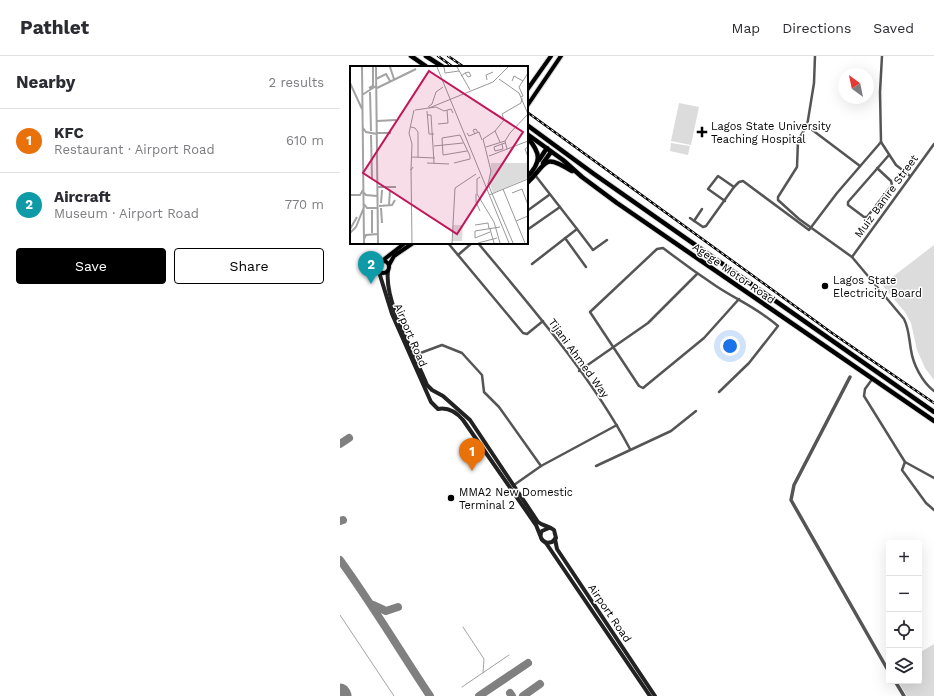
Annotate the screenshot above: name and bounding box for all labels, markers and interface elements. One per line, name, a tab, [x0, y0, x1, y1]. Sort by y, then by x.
text: Pathlet	[20, 16, 89, 39]
text: Map	[732, 20, 760, 36]
text: Directions	[782, 20, 851, 36]
text: Saved	[873, 20, 914, 36]
inset map	[350, 66, 528, 244]
north arrow	[838, 68, 874, 104]
text: Nearby	[16, 72, 75, 92]
text: 2 results	[269, 75, 324, 90]
place label: Lagos State University Teaching Hospital	[711, 120, 831, 146]
text: KFC	[54, 124, 84, 142]
marker: Lagos State University Teaching Hospital	[696, 126, 708, 138]
text: 1	[26, 133, 32, 148]
text: 610 m	[286, 133, 324, 148]
text: Restaurant · Airport Road	[54, 142, 215, 157]
street label: Muiz Banire Street	[852, 152, 921, 240]
text: Aircraft	[54, 188, 111, 206]
text: 2	[25, 197, 33, 212]
text: 770 m	[285, 197, 324, 212]
text: Museum · Airport Road	[54, 206, 199, 221]
street label: Agege Motor Road	[690, 240, 777, 307]
button: Save	[16, 248, 166, 284]
button: Share	[174, 248, 324, 284]
pin: 2	[358, 251, 384, 284]
place label: Lagos State Electricity Board	[833, 274, 922, 300]
marker: Lagos State Electricity Board	[820, 281, 830, 291]
street label: Airport Road	[391, 302, 430, 369]
street label: Tijani Ahmed Way	[546, 316, 612, 401]
your location	[720, 336, 740, 356]
pin: 1	[459, 438, 485, 471]
place label: MMA2 New Domestic Terminal 2	[459, 486, 573, 512]
marker: MMA2 New Domestic Terminal 2	[446, 493, 456, 503]
map controls	[886, 540, 922, 684]
button: +	[886, 540, 922, 576]
button: −	[886, 576, 922, 612]
street label: Airport Road	[585, 582, 634, 645]
button: locate	[886, 612, 922, 648]
button: layers	[886, 648, 922, 684]

